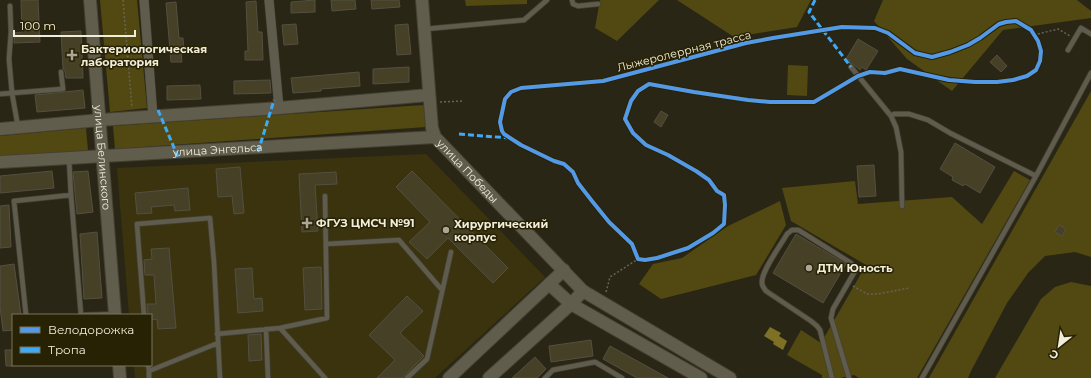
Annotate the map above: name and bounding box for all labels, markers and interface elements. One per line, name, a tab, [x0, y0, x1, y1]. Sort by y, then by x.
scale bar	[14, 12, 135, 38]
text: 100 m	[20, 18, 56, 33]
street label: Лыжеролеррная трасса	[616, 28, 752, 74]
place label: Бактериологическая лаборатория	[81, 42, 207, 69]
marker: Бактериологическая лаборатория	[66, 49, 78, 61]
street label: улица Белинского	[91, 103, 114, 211]
street label: улица Победы	[433, 135, 501, 206]
street label: улица Энгельса	[171, 140, 263, 159]
place label: ФГУЗ ЦМСЧ №91	[316, 216, 415, 230]
marker: ФГУЗ ЦМСЧ №91	[301, 217, 313, 229]
place label: Хирургический корпус	[454, 217, 548, 244]
marker: Хирургический корпус	[441, 225, 451, 235]
place label: ДТМ Юность	[817, 261, 893, 275]
marker: ДТМ Юность	[804, 263, 814, 273]
legend	[12, 314, 152, 366]
text: Велодорожка	[48, 322, 134, 337]
north arrow	[1039, 326, 1079, 366]
text: Тропа	[48, 342, 86, 357]
text: С	[1047, 347, 1061, 363]

